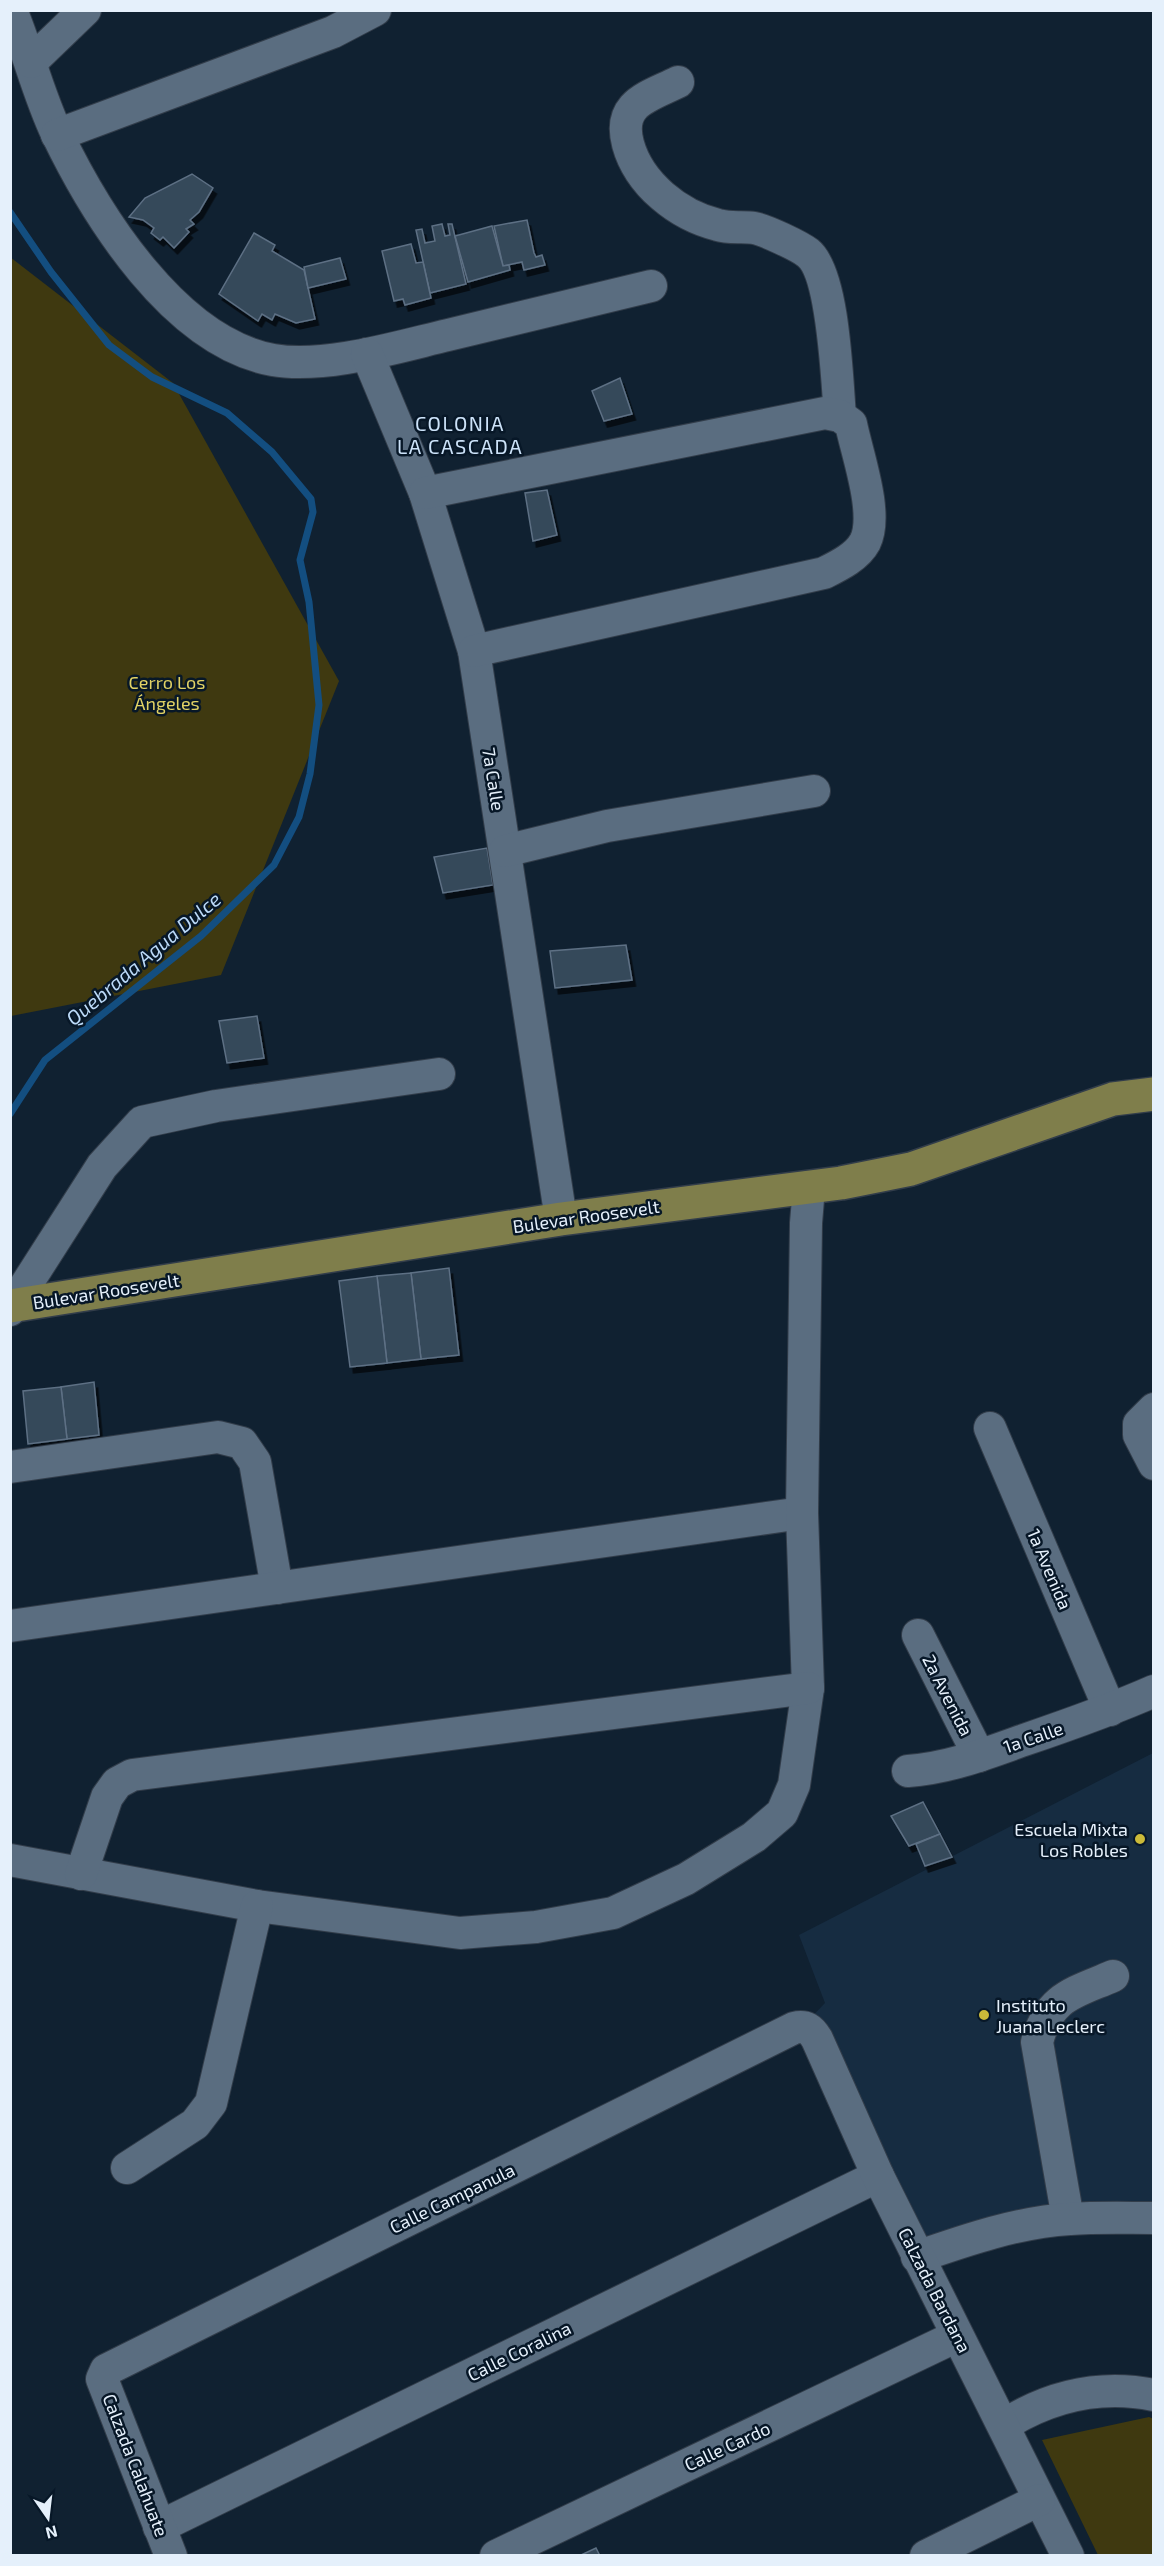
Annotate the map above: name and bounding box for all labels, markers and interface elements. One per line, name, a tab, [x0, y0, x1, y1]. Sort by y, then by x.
district label: COLONIA LA CASCADA	[397, 411, 523, 458]
park label: Cerro Los Ángeles	[129, 671, 205, 714]
street label: 7a Calle	[478, 746, 510, 812]
water label: Quebrada Agua Dulce	[61, 886, 226, 1030]
street label: Bulevar Roosevelt	[511, 1195, 661, 1237]
street label: Bulevar Roosevelt	[31, 1269, 181, 1313]
street label: 1a Avenida	[1023, 1525, 1077, 1613]
street label: 2a Avenida	[918, 1651, 978, 1739]
street label: 1a Calle	[1000, 1717, 1066, 1757]
place label: Escuela Mixta Los Robles	[1014, 1818, 1128, 1861]
marker: Escuela Mixta Los Robles	[1133, 1832, 1147, 1846]
place label: Instituto Juana Leclerc	[996, 1994, 1105, 2037]
marker: Instituto Juana Leclerc	[977, 2008, 991, 2022]
street label: Calle Campanula	[386, 2158, 518, 2238]
street label: Calzada Bardana	[894, 2224, 976, 2356]
street label: Calle Coralina	[464, 2317, 574, 2385]
street label: Calzada Calahuate	[99, 2390, 173, 2540]
street label: Calle Cardo	[681, 2417, 773, 2475]
north arrow	[18, 2488, 78, 2548]
text: N	[44, 2522, 60, 2544]

